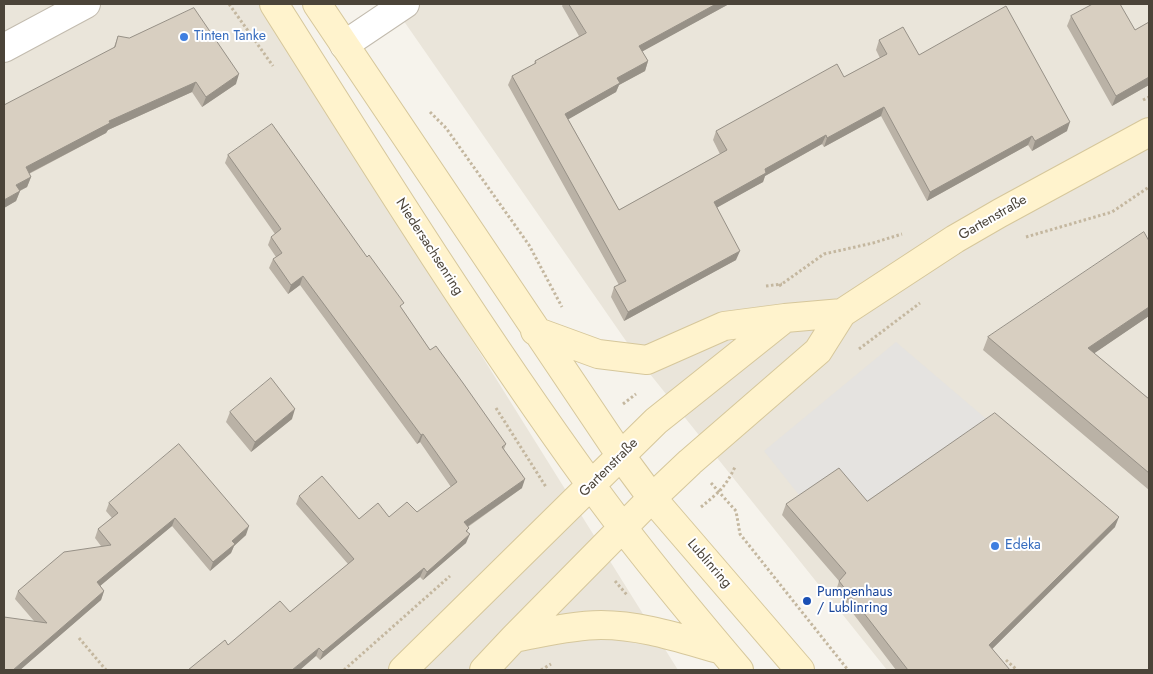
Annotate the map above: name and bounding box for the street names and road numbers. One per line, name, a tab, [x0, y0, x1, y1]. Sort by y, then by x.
street label: Gartenstraße	[956, 192, 1030, 244]
street label: Niedersachsenring	[391, 195, 467, 299]
street label: Gartenstraße	[576, 435, 642, 501]
street label: Lublinring	[683, 536, 735, 592]

